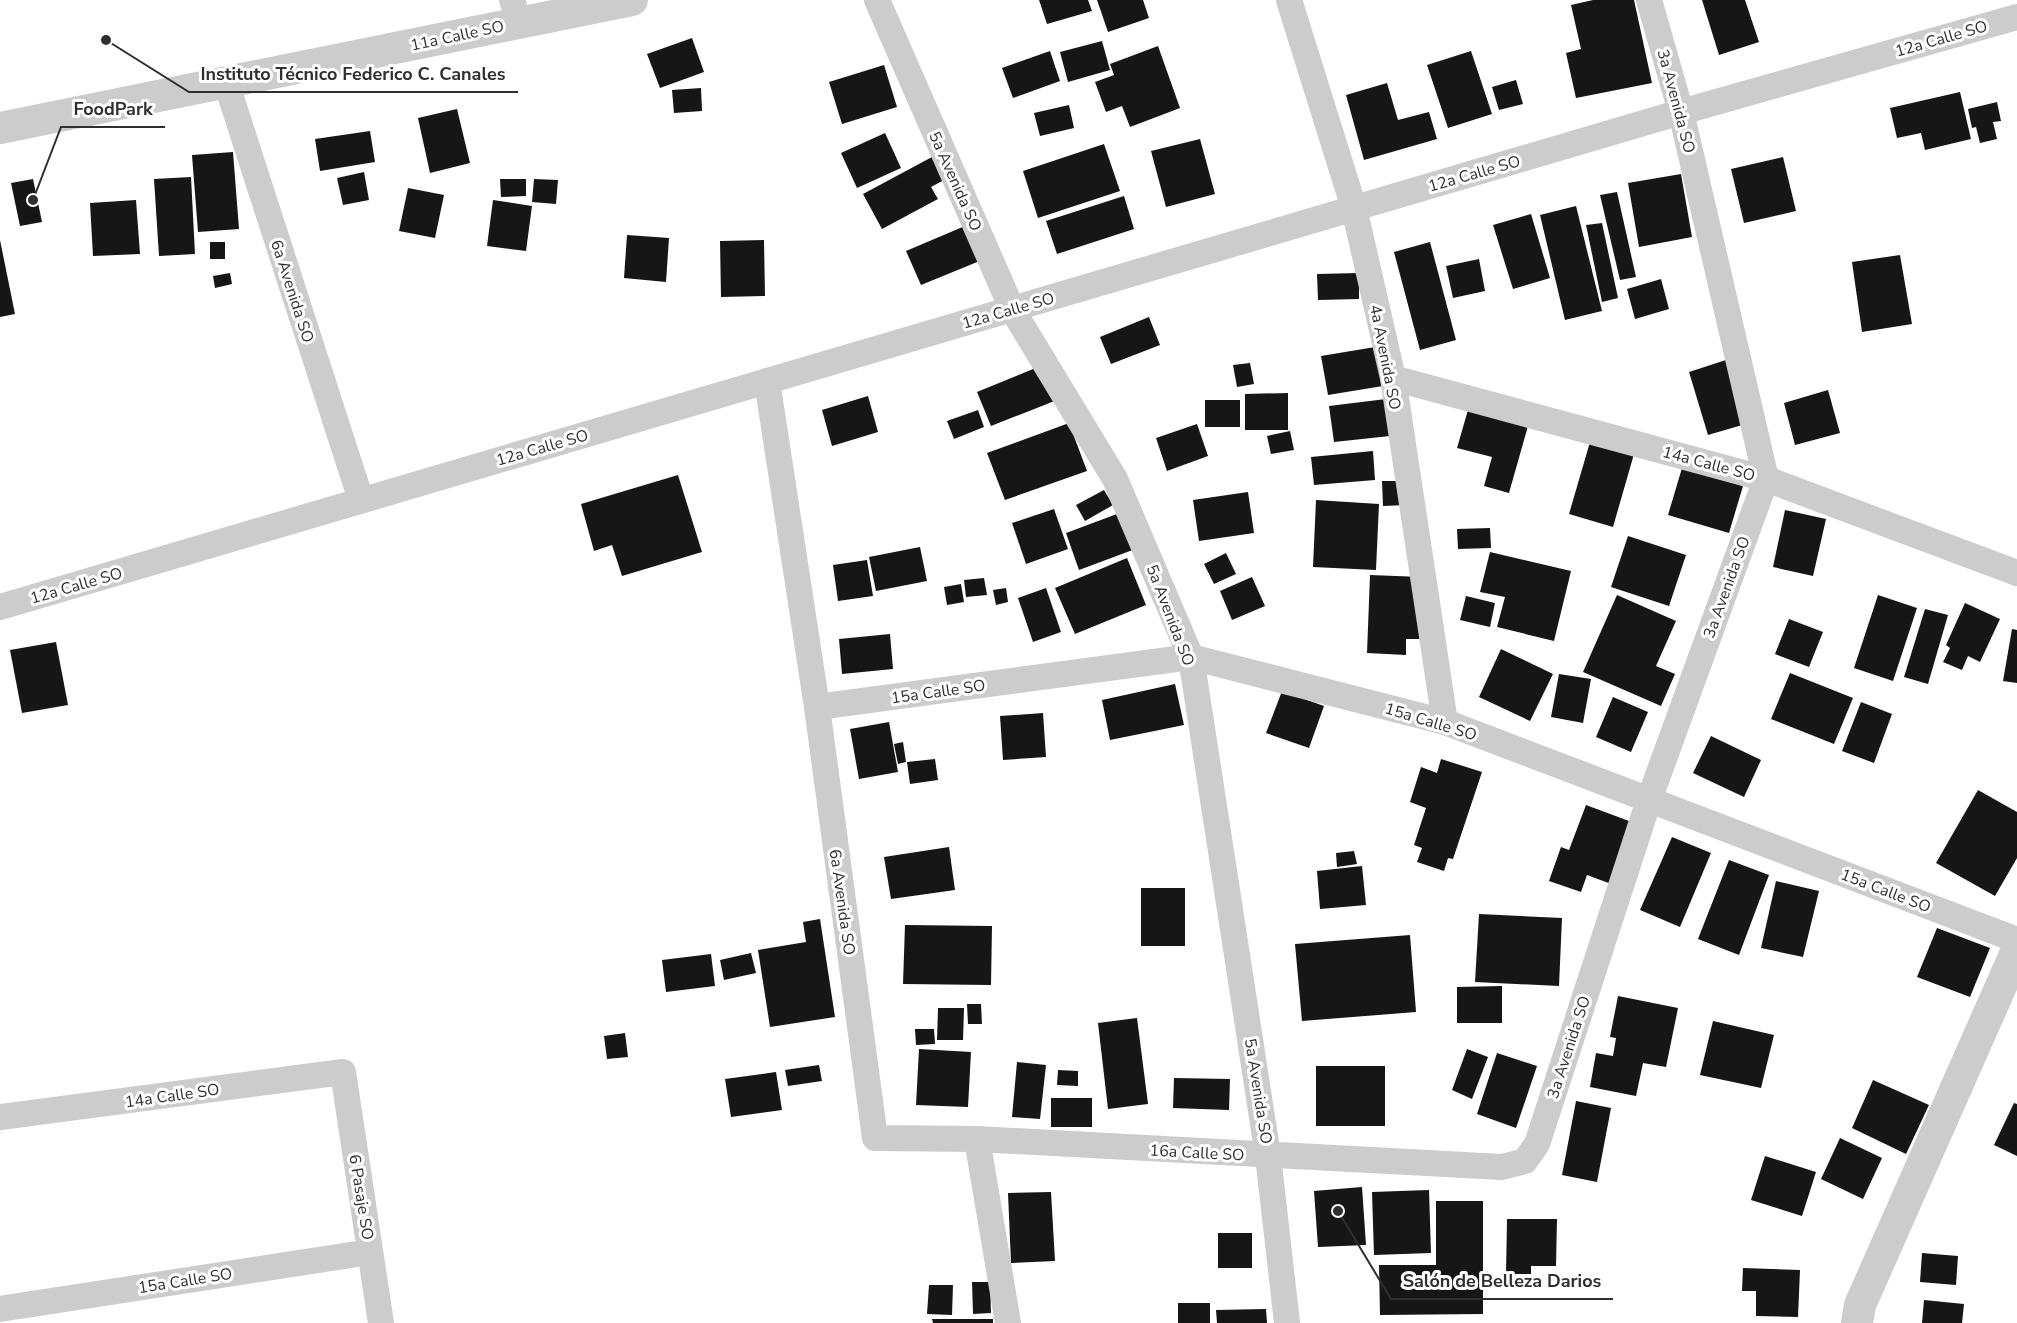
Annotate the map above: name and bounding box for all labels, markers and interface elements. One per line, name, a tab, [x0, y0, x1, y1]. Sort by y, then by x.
street label: 11a Calle SO	[409, 15, 506, 57]
street label: 12a Calle SO	[1893, 15, 1990, 63]
street label: 3a Avenida SO	[1652, 47, 1700, 156]
callout: Instituto Técnico Federico C. Canales	[189, 56, 518, 92]
text: Instituto Técnico Federico C. Canales	[200, 62, 506, 86]
callout: FoodPark	[61, 91, 165, 127]
text: FoodPark	[73, 97, 153, 121]
street label: 5a Avenida SO	[923, 128, 987, 235]
street label: 12a Calle SO	[1426, 150, 1523, 198]
street label: 6a Avenida SO	[265, 237, 319, 346]
street label: 12a Calle SO	[960, 287, 1057, 335]
street label: 4a Avenida SO	[1364, 303, 1406, 412]
street label: 12a Calle SO	[494, 424, 591, 472]
street label: 14a Calle SO	[1660, 441, 1757, 487]
street label: 3a Avenida SO	[1698, 533, 1756, 641]
street label: 12a Calle SO	[28, 562, 125, 610]
street label: 5a Avenida SO	[1141, 562, 1199, 669]
street label: 15a Calle SO	[890, 674, 987, 709]
street label: 15a Calle SO	[1382, 698, 1479, 746]
street label: 6a Avenida SO	[824, 848, 860, 957]
street label: 15a Calle SO	[1837, 864, 1934, 918]
street label: 3a Avenida SO	[1542, 993, 1596, 1102]
street label: 5a Avenida SO	[1239, 1037, 1277, 1146]
street label: 14a Calle SO	[124, 1078, 221, 1113]
street label: 16a Calle SO	[1149, 1140, 1245, 1166]
street label: 6 Pasaje SO	[343, 1153, 379, 1242]
street label: 15a Calle SO	[137, 1263, 234, 1299]
callout: Salón de Belleza Darios	[1391, 1263, 1613, 1299]
text: Salón de Belleza Darios	[1403, 1269, 1602, 1293]

